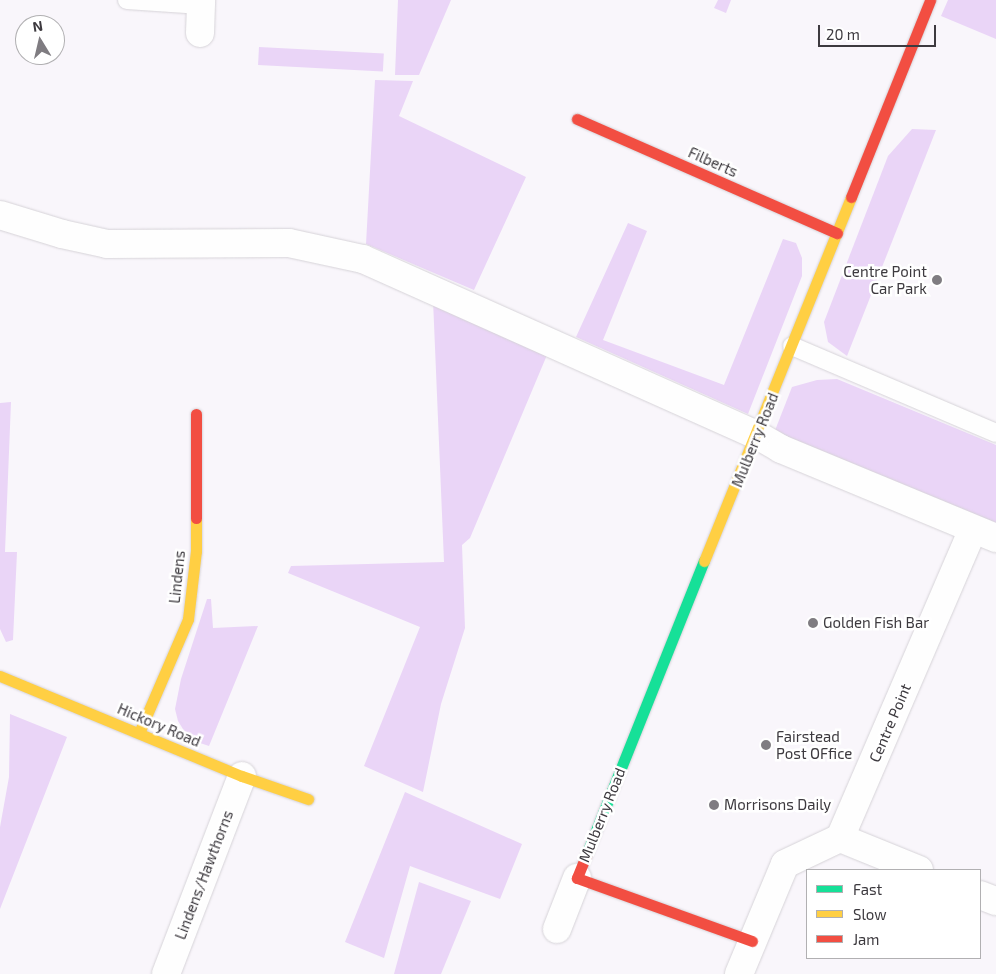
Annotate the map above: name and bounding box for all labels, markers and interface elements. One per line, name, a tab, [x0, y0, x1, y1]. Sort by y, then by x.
north arrow	[15, 15, 65, 65]
scale bar	[821, 15, 938, 47]
text: N	[31, 16, 44, 35]
text: 20 m	[826, 25, 860, 43]
street label: Filberts	[685, 143, 741, 181]
place label: Centre Point Car Park	[843, 262, 927, 297]
marker: Centre Point Car Park	[931, 274, 943, 286]
street label: Mulberry Road	[728, 390, 782, 490]
street label: Lindens	[165, 550, 189, 604]
place label: Golden Fish Bar	[823, 614, 929, 632]
marker: Golden Fish Bar	[807, 617, 819, 629]
street label: Centre Point	[865, 681, 915, 765]
street label: Hickory Road	[115, 699, 203, 751]
place label: Fairstead Post OFfice	[776, 727, 852, 762]
marker: Fairstead Post OFfice	[760, 739, 772, 751]
street label: Mulberry Road	[575, 765, 629, 865]
place label: Morrisons Daily	[724, 796, 831, 814]
marker: Morrisons Daily	[708, 799, 720, 811]
street label: Lindens/Hawthorns	[171, 808, 237, 942]
legend	[806, 869, 981, 959]
text: Fast	[853, 880, 882, 898]
text: Slow	[853, 905, 887, 923]
text: Jam	[853, 930, 879, 948]

